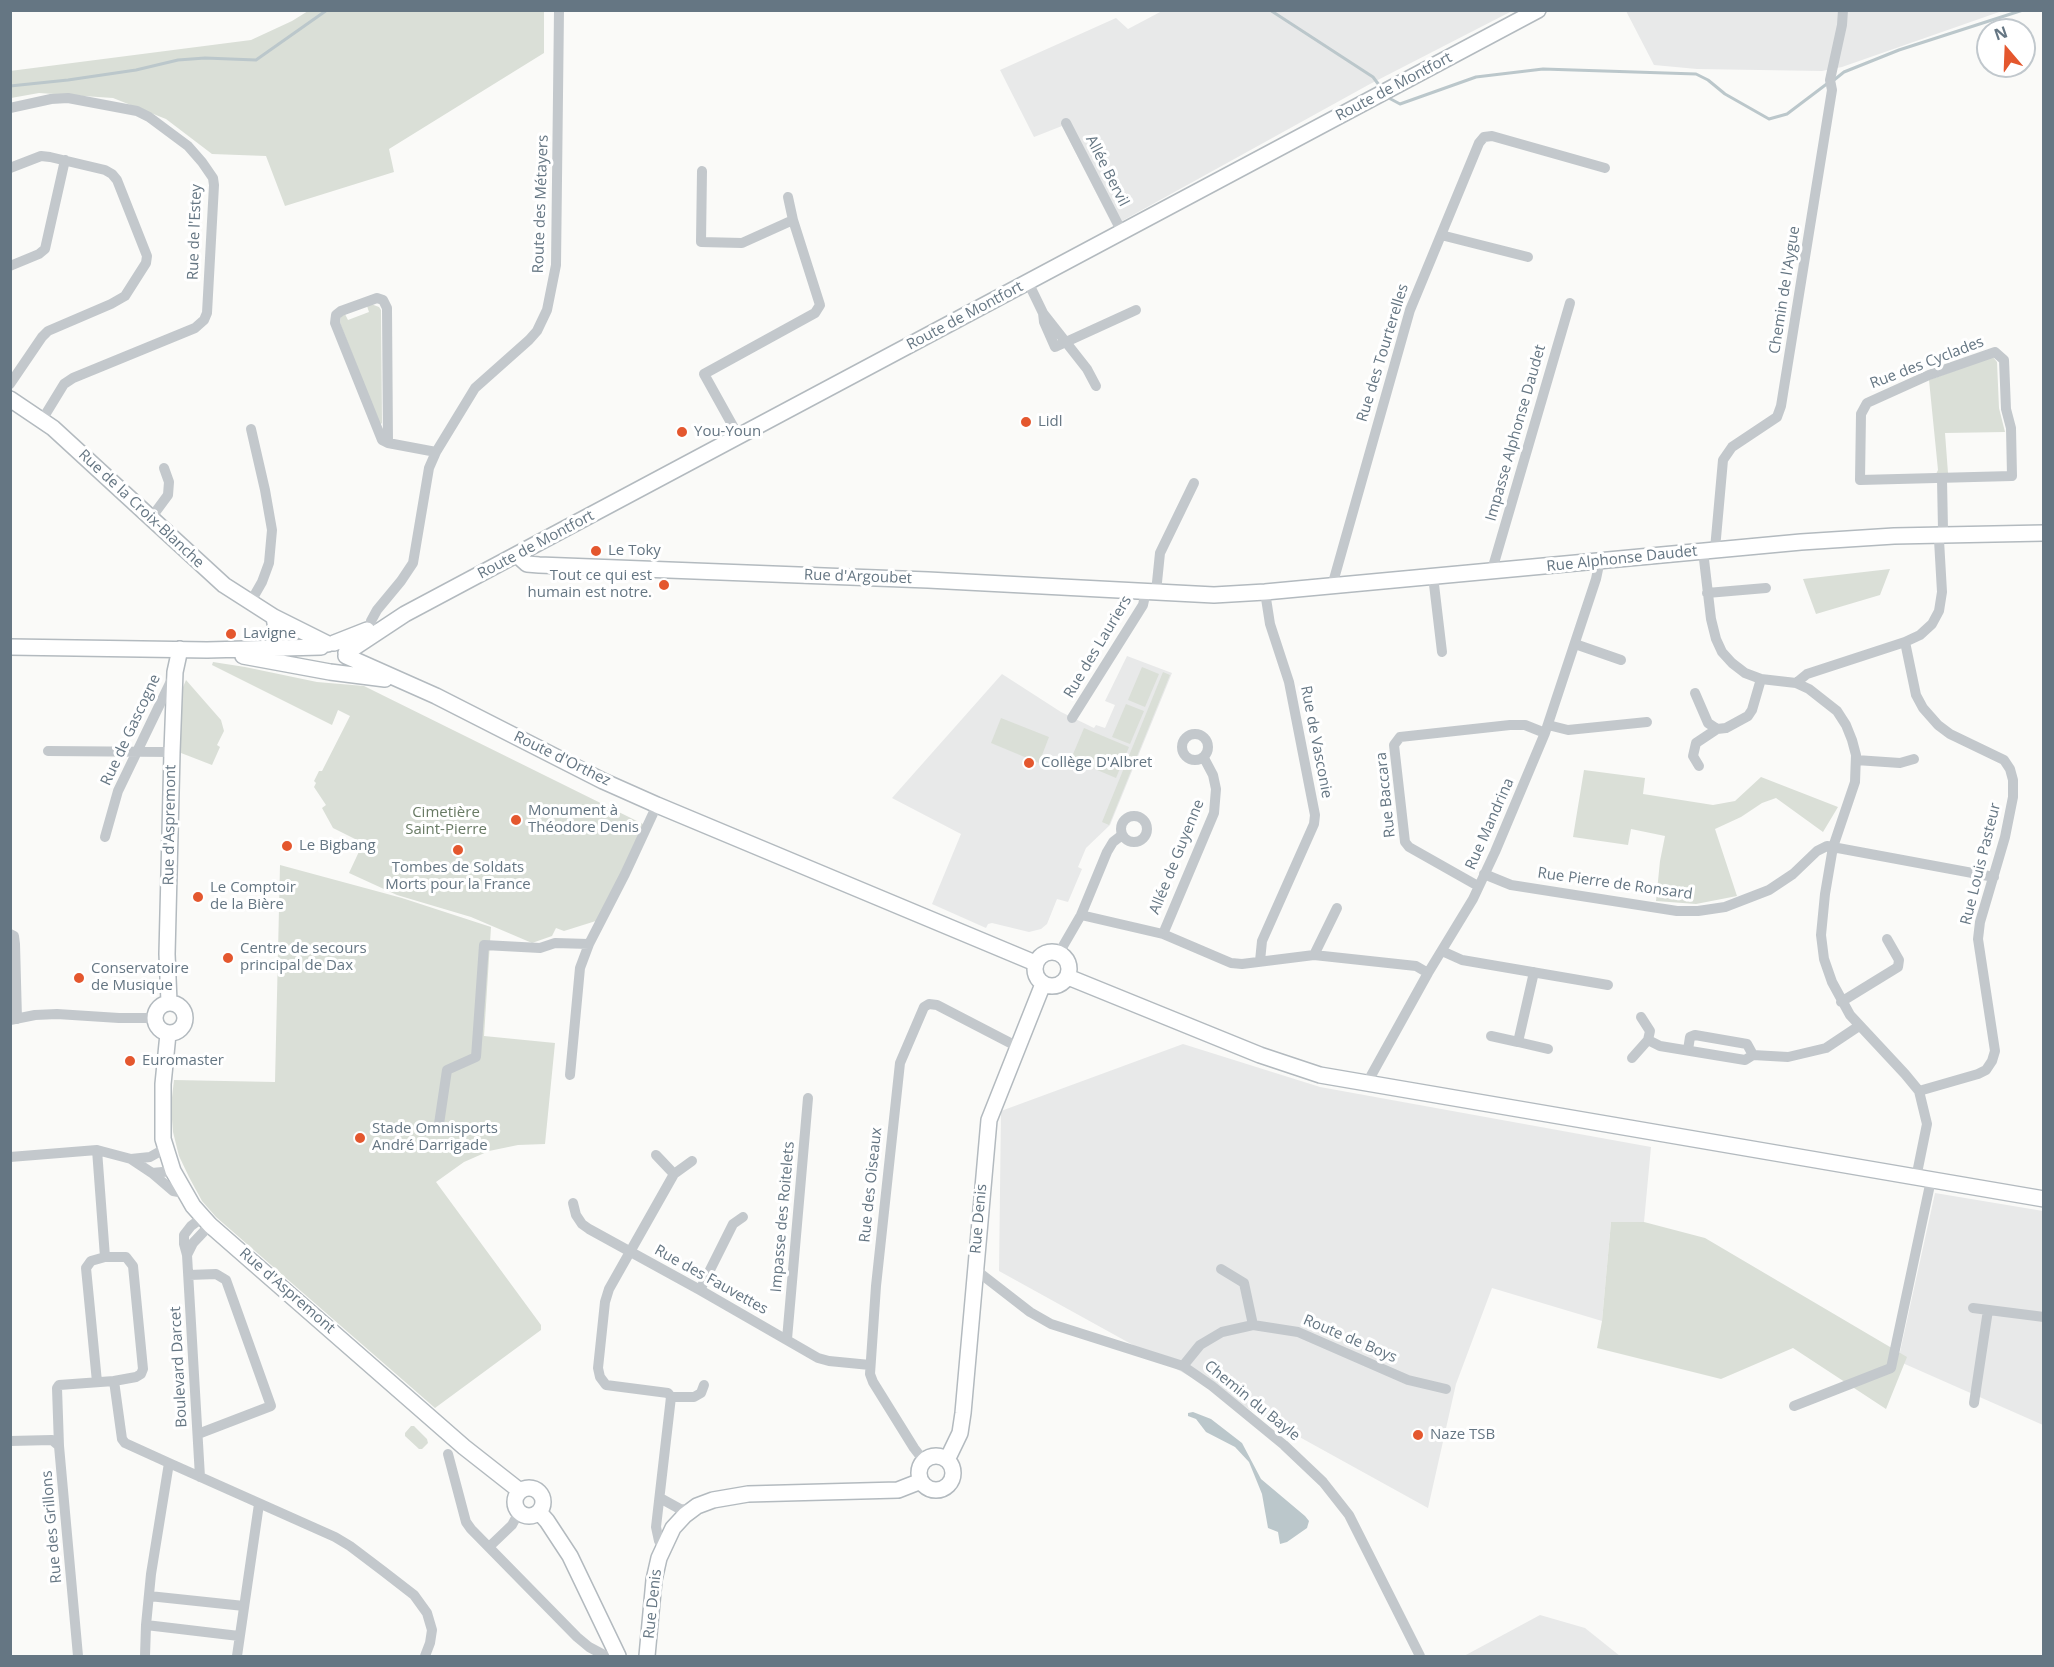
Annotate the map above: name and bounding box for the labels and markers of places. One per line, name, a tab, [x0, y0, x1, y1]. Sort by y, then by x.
place label: Lidl	[1038, 413, 1063, 431]
marker: Lidl	[1019, 415, 1033, 429]
place label: You-Youn	[694, 423, 761, 441]
marker: You-Youn	[675, 425, 689, 439]
place label: Le Toky	[608, 542, 661, 560]
marker: Le Toky	[589, 544, 603, 558]
place label: Tout ce qui est humain est notre.	[528, 567, 652, 602]
marker: Tout ce qui est humain est notre.	[657, 578, 671, 592]
place label: Lavigne	[243, 625, 296, 643]
marker: Lavigne	[224, 627, 238, 641]
place label: Collège D'Albret	[1041, 754, 1152, 772]
marker: Collège D'Albret	[1022, 756, 1036, 770]
place label: Monument à Théodore Denis	[528, 802, 639, 837]
marker: Monument à Théodore Denis	[509, 813, 523, 827]
place label: Le Bigbang	[299, 837, 376, 855]
marker: Le Bigbang	[280, 839, 294, 853]
marker: Tombes de Soldats Morts pour la France	[451, 843, 465, 857]
place label: Tombes de Soldats Morts pour la France	[385, 859, 531, 894]
place label: Le Comptoir de la Bière	[210, 879, 296, 914]
marker: Le Comptoir de la Bière	[191, 890, 205, 904]
place label: Centre de secours principal de Dax	[240, 940, 367, 975]
marker: Centre de secours principal de Dax	[221, 951, 235, 965]
place label: Conservatoire de Musique	[91, 960, 189, 995]
marker: Conservatoire de Musique	[72, 971, 86, 985]
place label: Euromaster	[142, 1052, 224, 1070]
marker: Euromaster	[123, 1054, 137, 1068]
place label: Stade Omnisports André Darrigade	[372, 1120, 498, 1155]
marker: Stade Omnisports André Darrigade	[353, 1131, 367, 1145]
place label: Naze TSB	[1430, 1426, 1495, 1444]
marker: Naze TSB	[1411, 1428, 1425, 1442]

